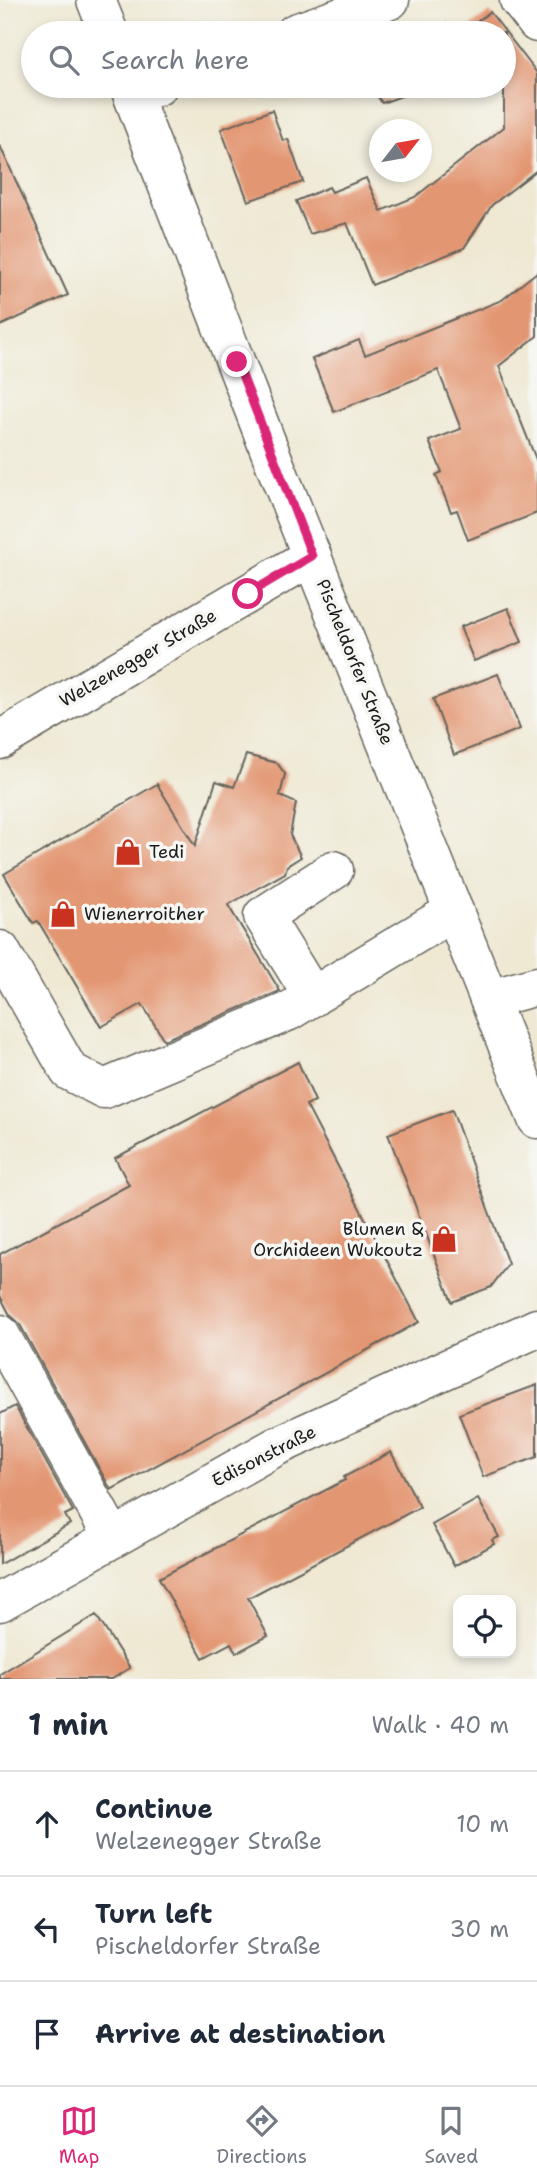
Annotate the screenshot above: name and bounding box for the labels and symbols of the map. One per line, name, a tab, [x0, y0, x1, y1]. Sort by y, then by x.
north arrow	[369, 119, 432, 182]
route end	[221, 346, 252, 377]
street label: Pischeldorfer Straße	[311, 575, 399, 749]
route start	[232, 578, 263, 609]
street label: Welzenegger Straße	[55, 603, 221, 713]
shop icon: Tedi	[113, 837, 143, 867]
place label: Tedi	[149, 840, 184, 864]
shop icon: Wienerroither	[48, 899, 78, 929]
place label: Wienerroither	[84, 902, 205, 926]
place label: Blumen & Orchideen Wukoutz	[253, 1217, 424, 1262]
shop icon: Blumen & Orchideen Wukoutz	[429, 1224, 459, 1254]
street label: Edisonstraße	[208, 1419, 320, 1493]

